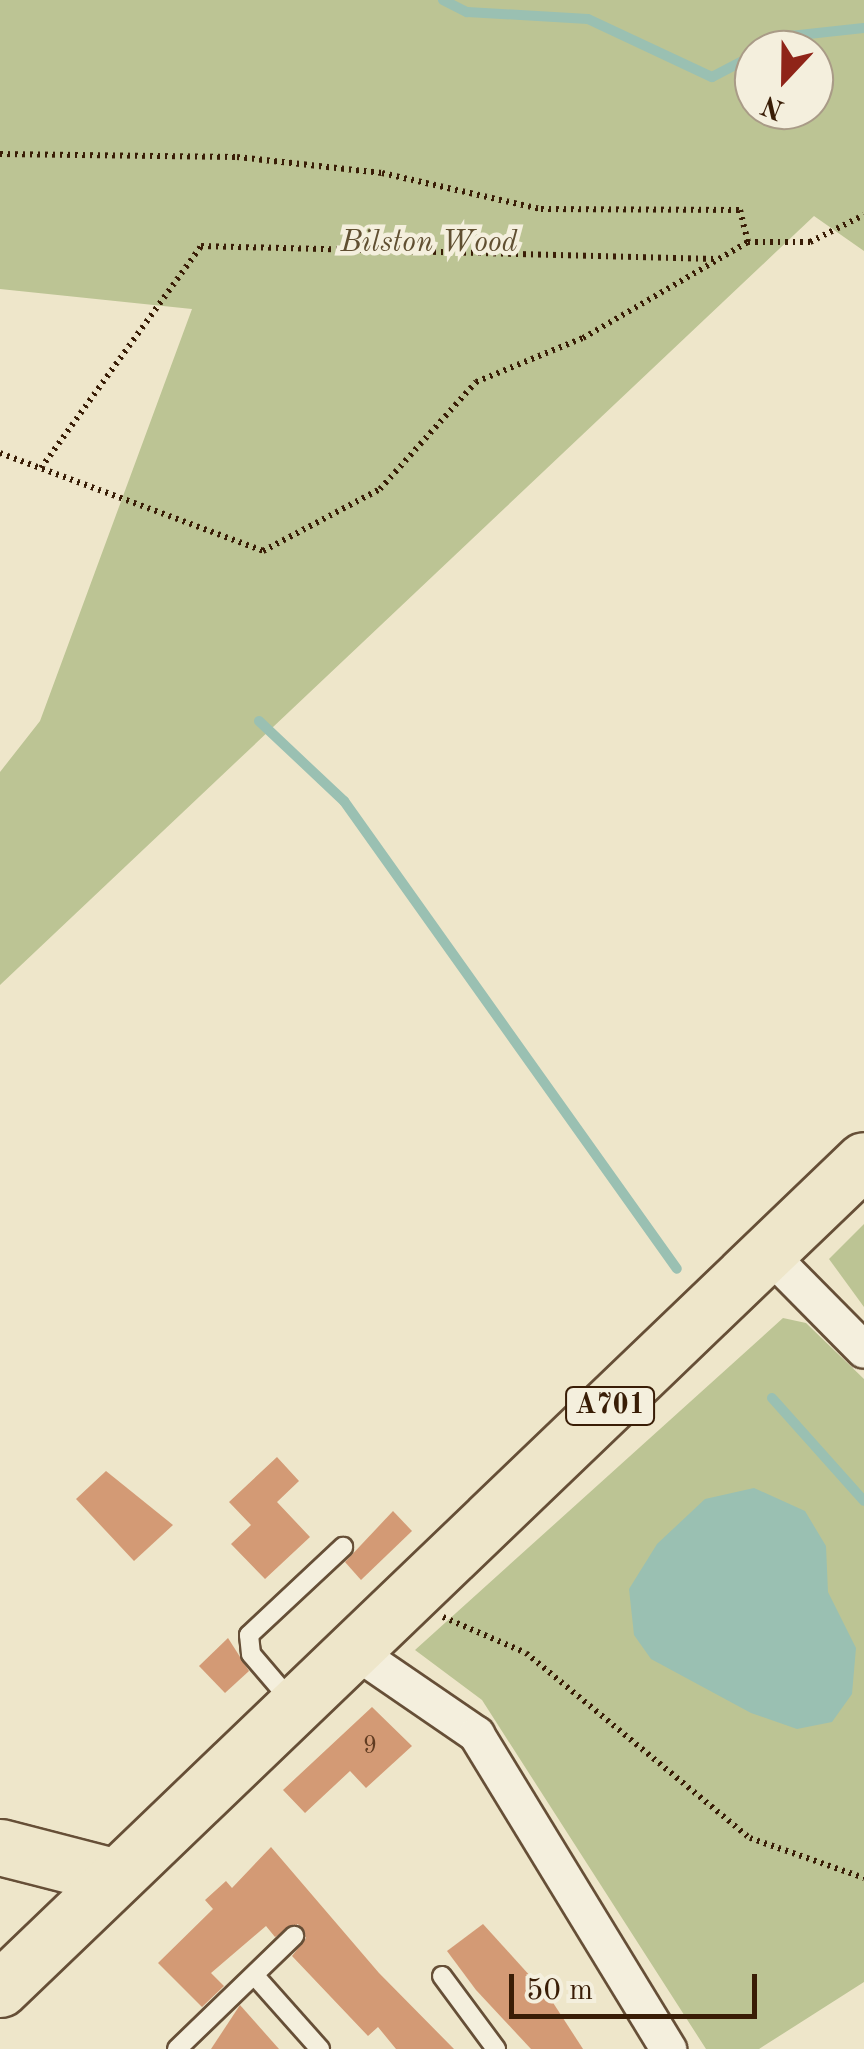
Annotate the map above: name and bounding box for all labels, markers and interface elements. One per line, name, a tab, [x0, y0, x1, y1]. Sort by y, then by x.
north arrow	[734, 30, 834, 130]
text: N	[758, 89, 789, 123]
park label: Bilston Wood	[341, 225, 517, 261]
road number: A701	[565, 1383, 655, 1429]
house number: 9	[363, 1732, 377, 1762]
scale bar	[514, 1954, 762, 2016]
text: 50 m	[526, 1976, 593, 2006]

